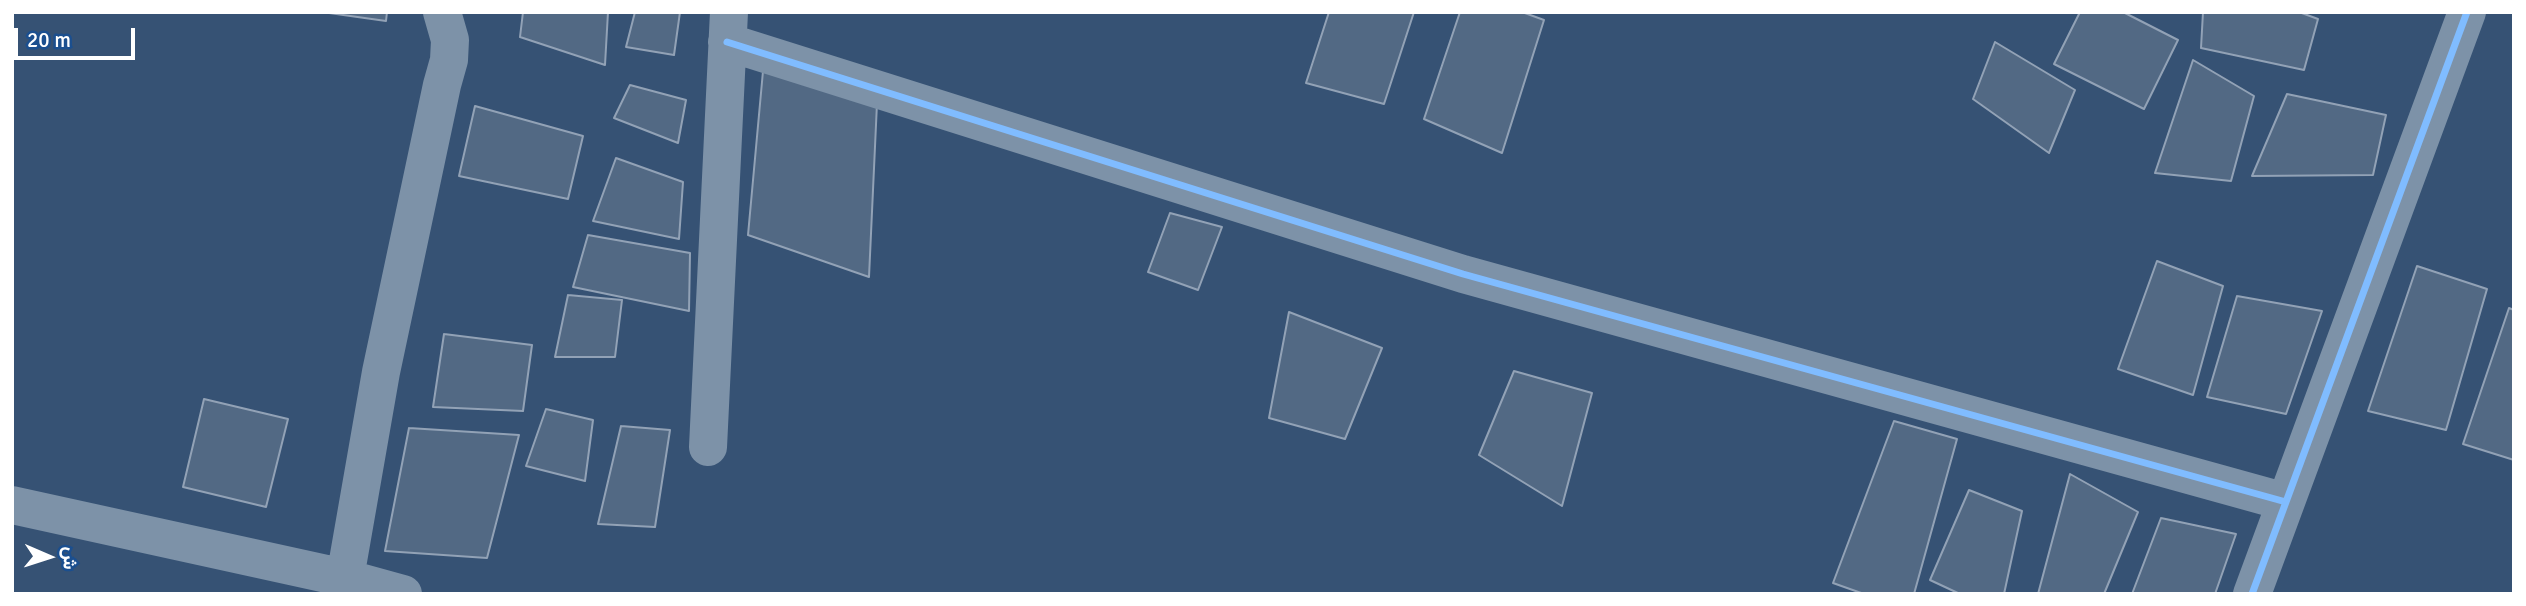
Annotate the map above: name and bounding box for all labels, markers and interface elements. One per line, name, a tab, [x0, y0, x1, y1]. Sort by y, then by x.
scale bar	[18, 14, 138, 58]
text: 20 m	[27, 27, 71, 53]
north arrow	[14, 522, 84, 592]
text: ش	[57, 546, 83, 570]

